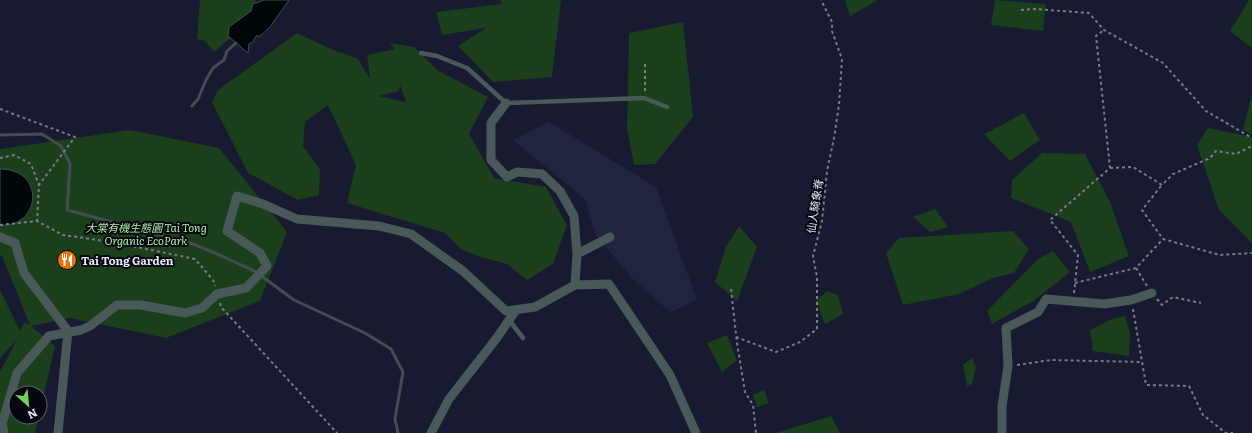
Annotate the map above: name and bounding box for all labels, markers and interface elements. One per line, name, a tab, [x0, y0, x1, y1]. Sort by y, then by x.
street label: 仙人騎象脊	[802, 178, 826, 234]
park label: 大棠有機生態園 Tai Tong Organic EcoPark	[85, 219, 207, 248]
restaurant icon: Tai Tong Garden	[56, 249, 78, 271]
place label: Tai Tong Garden	[81, 252, 174, 268]
north arrow	[8, 385, 48, 425]
text: N	[25, 406, 41, 424]

